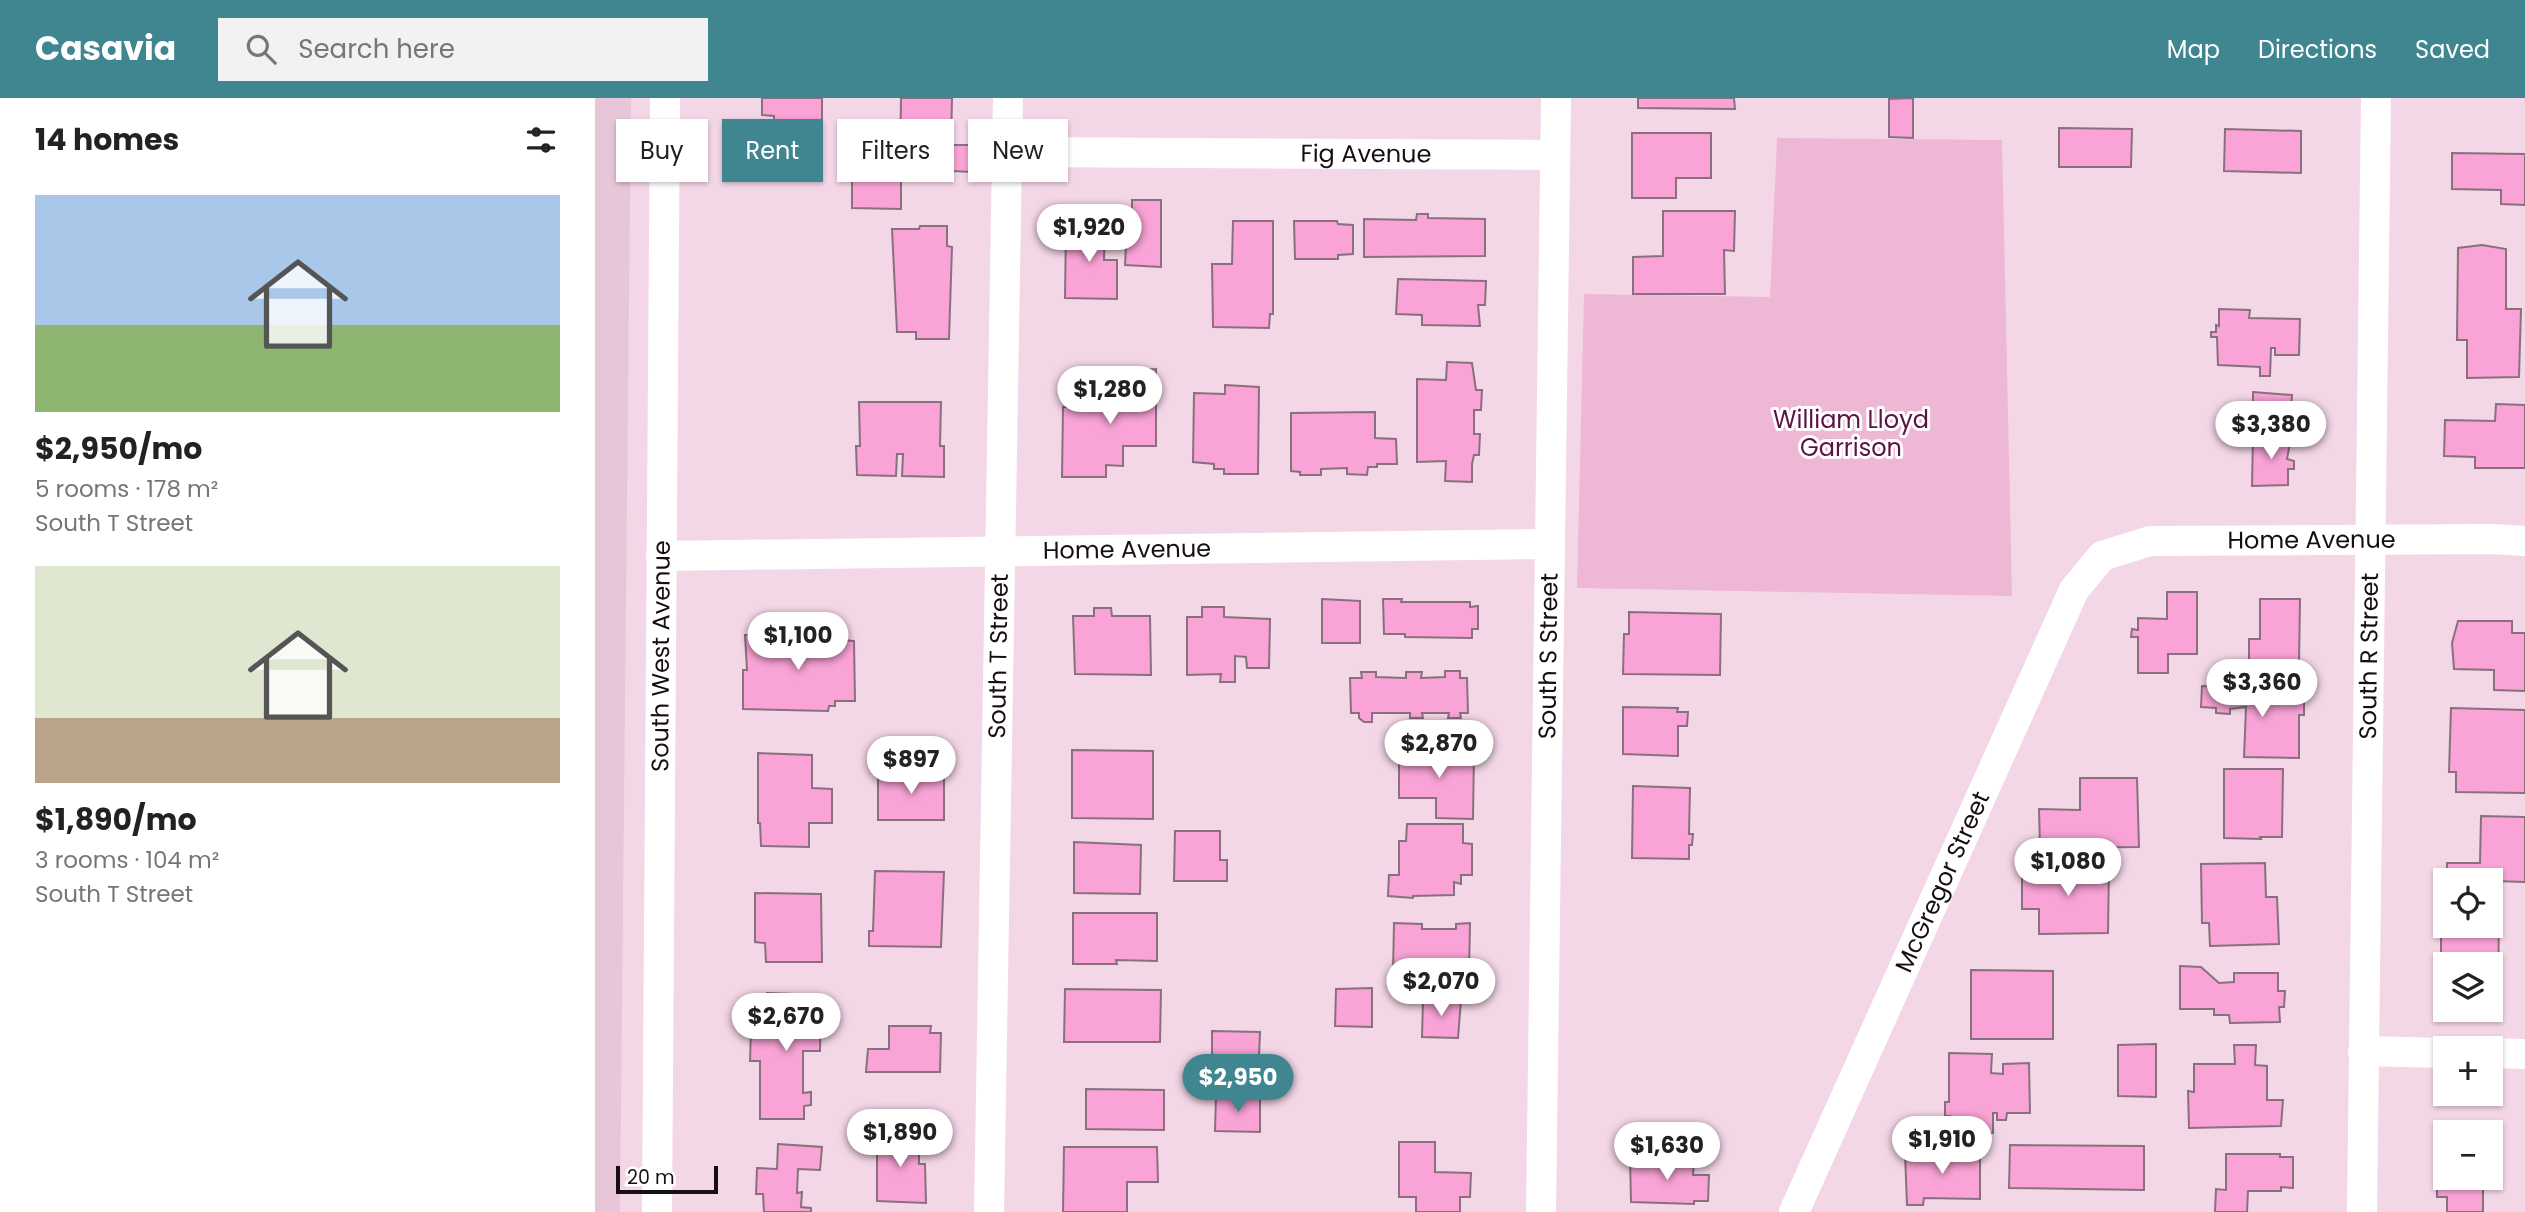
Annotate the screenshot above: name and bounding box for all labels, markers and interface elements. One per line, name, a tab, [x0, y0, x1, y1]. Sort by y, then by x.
search box	[218, 18, 708, 81]
text: Casavia	[35, 25, 176, 72]
icon: search	[242, 30, 280, 68]
text: Search here	[298, 31, 455, 67]
text: Map	[2167, 33, 2220, 66]
text: Directions	[2258, 33, 2377, 66]
text: Saved	[2415, 33, 2490, 66]
text: 14 homes	[35, 118, 179, 161]
chip: Buy	[616, 119, 708, 182]
chip: Rent	[722, 119, 823, 182]
chip: Filters	[837, 119, 954, 182]
chip: New	[968, 119, 1068, 182]
icon: filters	[522, 121, 560, 159]
street label: Fig Avenue	[1300, 137, 1432, 170]
pin: $1,920	[1032, 204, 1146, 264]
text: $1,920	[1053, 211, 1125, 243]
icon: home	[235, 241, 361, 367]
pin: $1,280	[1053, 366, 1167, 426]
text: $1,280	[1073, 373, 1147, 405]
pin: $3,380	[2214, 402, 2328, 461]
park label: William Lloyd Garrison	[1773, 403, 1929, 464]
text: $3,380	[2231, 408, 2311, 440]
text: $2,950/mo	[35, 427, 202, 470]
text: 5 rooms · 178 m²	[35, 473, 218, 505]
text: South T Street	[35, 507, 193, 539]
street label: Home Avenue	[2227, 523, 2396, 557]
street label: Home Avenue	[1043, 532, 1211, 567]
street label: South West Avenue	[643, 540, 678, 772]
street label: South R Street	[2351, 572, 2386, 740]
street label: South T Street	[980, 573, 1016, 739]
street label: South S Street	[1530, 573, 1566, 739]
icon: home	[235, 612, 361, 738]
pin: $1,100	[741, 612, 855, 672]
text: $1,100	[763, 619, 833, 651]
pin: $3,360	[2205, 660, 2319, 719]
text: $3,360	[2222, 666, 2302, 698]
pin: $2,870	[1382, 720, 1496, 780]
text: $2,870	[1400, 727, 1478, 759]
pin: $897	[870, 736, 952, 796]
text: $897	[883, 743, 939, 775]
street label: McGregor Street	[1887, 786, 1997, 977]
text: $1,890/mo	[35, 798, 197, 841]
pin: $1,080	[2011, 838, 2125, 898]
text: 3 rooms · 104 m²	[35, 844, 219, 876]
text: $1,080	[2030, 845, 2106, 877]
map controls	[2433, 868, 2503, 1190]
button: locate	[2433, 868, 2503, 938]
text: South T Street	[35, 878, 193, 910]
button: layers	[2433, 952, 2503, 1022]
pin: $2,070	[1384, 958, 1498, 1018]
text: $2,070	[1402, 965, 1480, 997]
pin: $2,670	[729, 993, 843, 1053]
text: $2,670	[748, 1000, 824, 1032]
button: +	[2433, 1036, 2503, 1106]
pin: $2,950	[1181, 1054, 1295, 1114]
text: $2,950	[1199, 1061, 1277, 1093]
pin: $1,890	[843, 1110, 957, 1169]
text: $1,890	[863, 1116, 937, 1148]
pin: $1,910	[1885, 1116, 1999, 1176]
button: −	[2433, 1120, 2503, 1190]
pin: $1,630	[1610, 1122, 1724, 1182]
text: $1,910	[1908, 1123, 1976, 1155]
text: $1,630	[1630, 1129, 1704, 1161]
scale bar	[616, 1163, 717, 1195]
text: 20 m	[627, 1164, 675, 1191]

